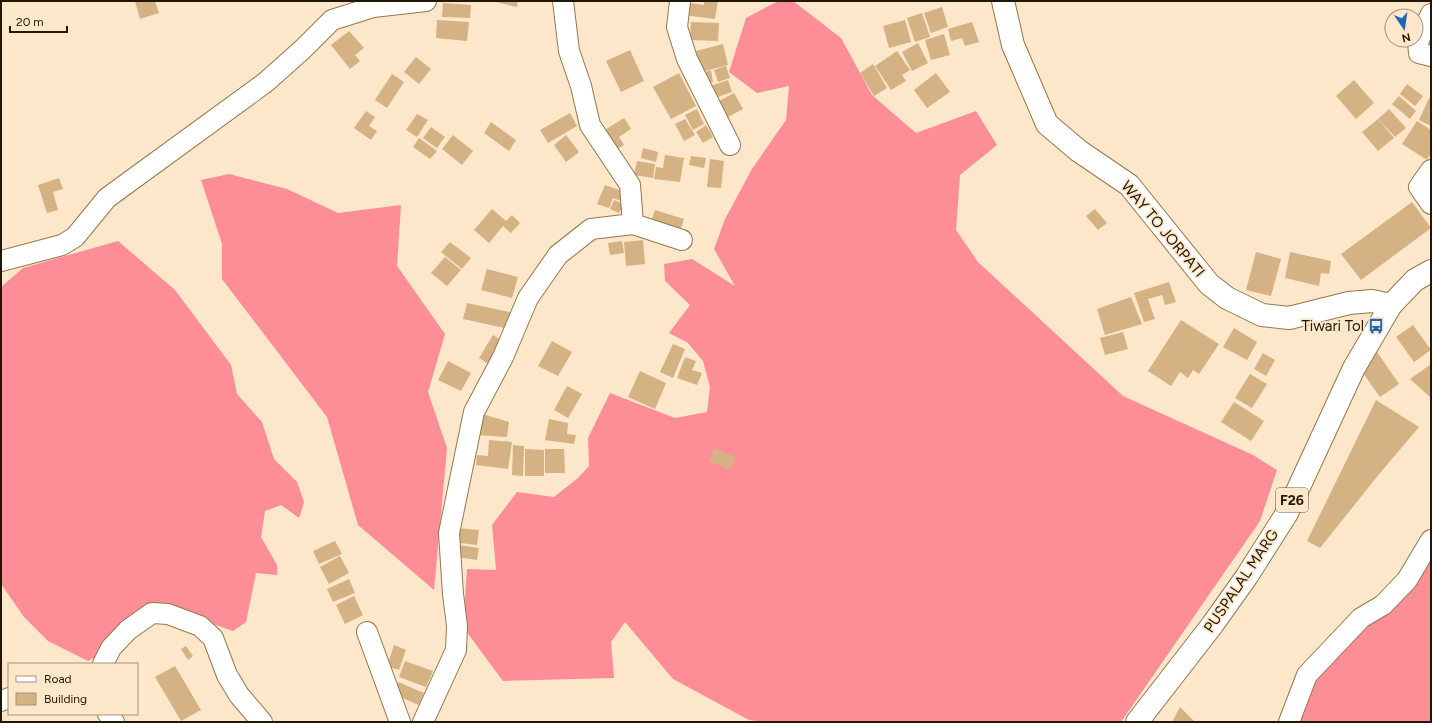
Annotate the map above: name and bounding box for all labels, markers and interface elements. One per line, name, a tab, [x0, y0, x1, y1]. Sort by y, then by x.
scale bar	[10, 8, 67, 34]
north arrow	[1384, 8, 1424, 48]
text: 20 m	[16, 15, 44, 29]
text: N	[1401, 30, 1412, 45]
street label: WAY TO JORPATI	[1118, 177, 1208, 281]
place label: Tiwari Tol	[1301, 317, 1364, 335]
bus stop icon: Tiwari Tol	[1367, 317, 1385, 335]
road number: F26	[1276, 488, 1308, 512]
street label: PUSPALAL MARG	[1200, 526, 1282, 636]
legend	[8, 663, 138, 715]
text: Road	[44, 672, 72, 686]
text: Building	[44, 692, 87, 706]

